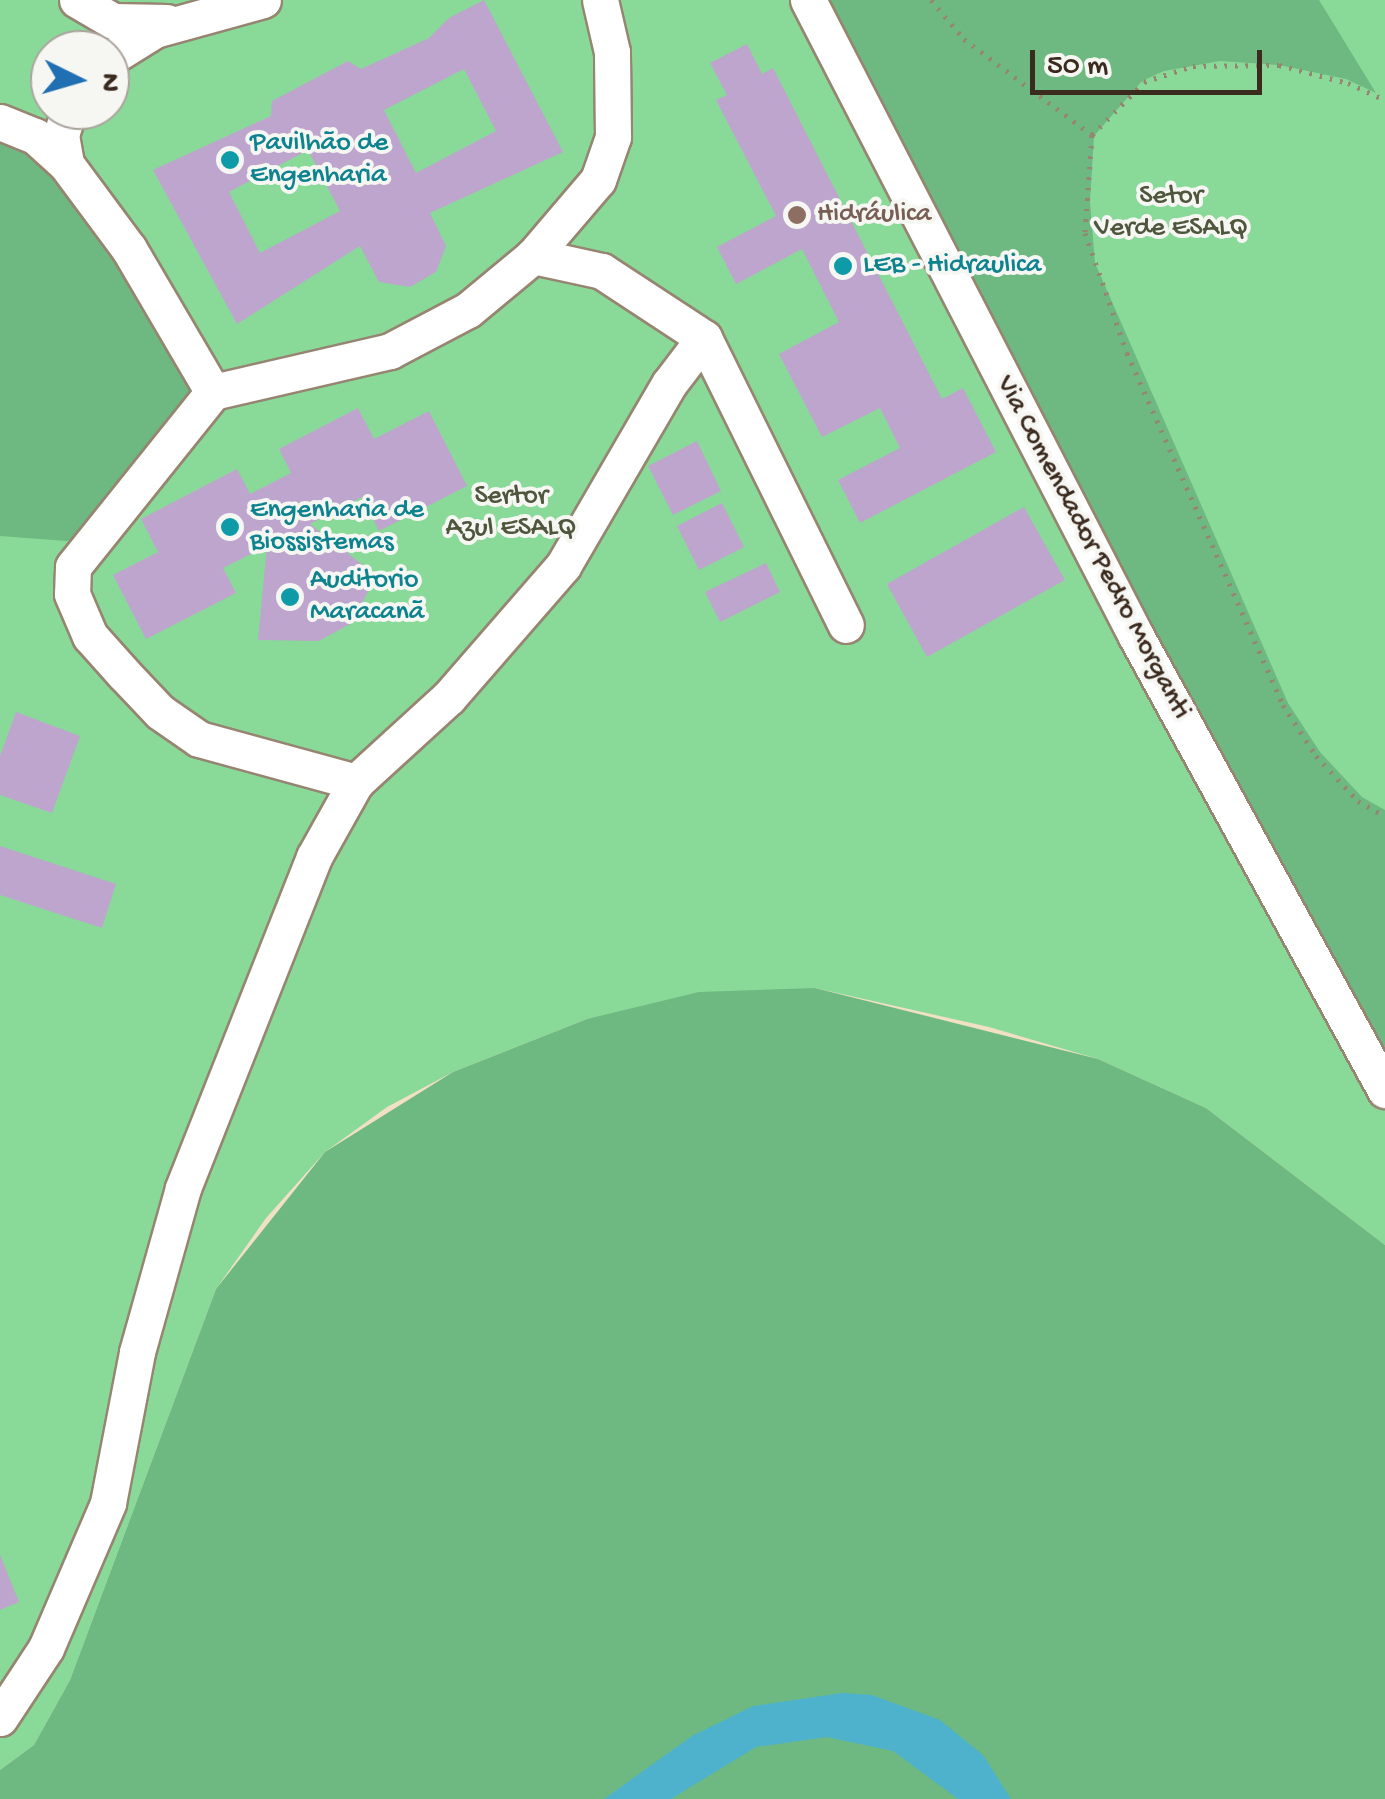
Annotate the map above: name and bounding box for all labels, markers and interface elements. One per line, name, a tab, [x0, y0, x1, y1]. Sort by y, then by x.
north arrow	[30, 30, 130, 130]
scale bar	[1035, 30, 1268, 92]
text: 50 m	[1047, 50, 1108, 85]
text: N	[91, 72, 126, 93]
place label: Pavilhão de Engenharia	[250, 127, 388, 193]
marker: Pavilhão de Engenharia	[219, 149, 241, 171]
park label: Setor Verde ESALQ	[1094, 180, 1248, 246]
place label: Hidráulica	[817, 198, 931, 232]
marker: Hidráulica	[786, 204, 808, 226]
place label: LEB - Hidraulica	[863, 249, 1041, 283]
marker: LEB - Hidraulica	[832, 255, 854, 277]
street label: Via Comendador Pedro Morganti	[987, 371, 1197, 725]
park label: Sertor Azul ESALQ	[446, 480, 576, 546]
place label: Engenharia de Biossistemas	[250, 494, 424, 560]
marker: Engenharia de Biossistemas	[219, 516, 241, 538]
place label: Auditorio Maracanã	[310, 564, 424, 630]
marker: Auditorio Maracanã	[279, 586, 301, 608]

